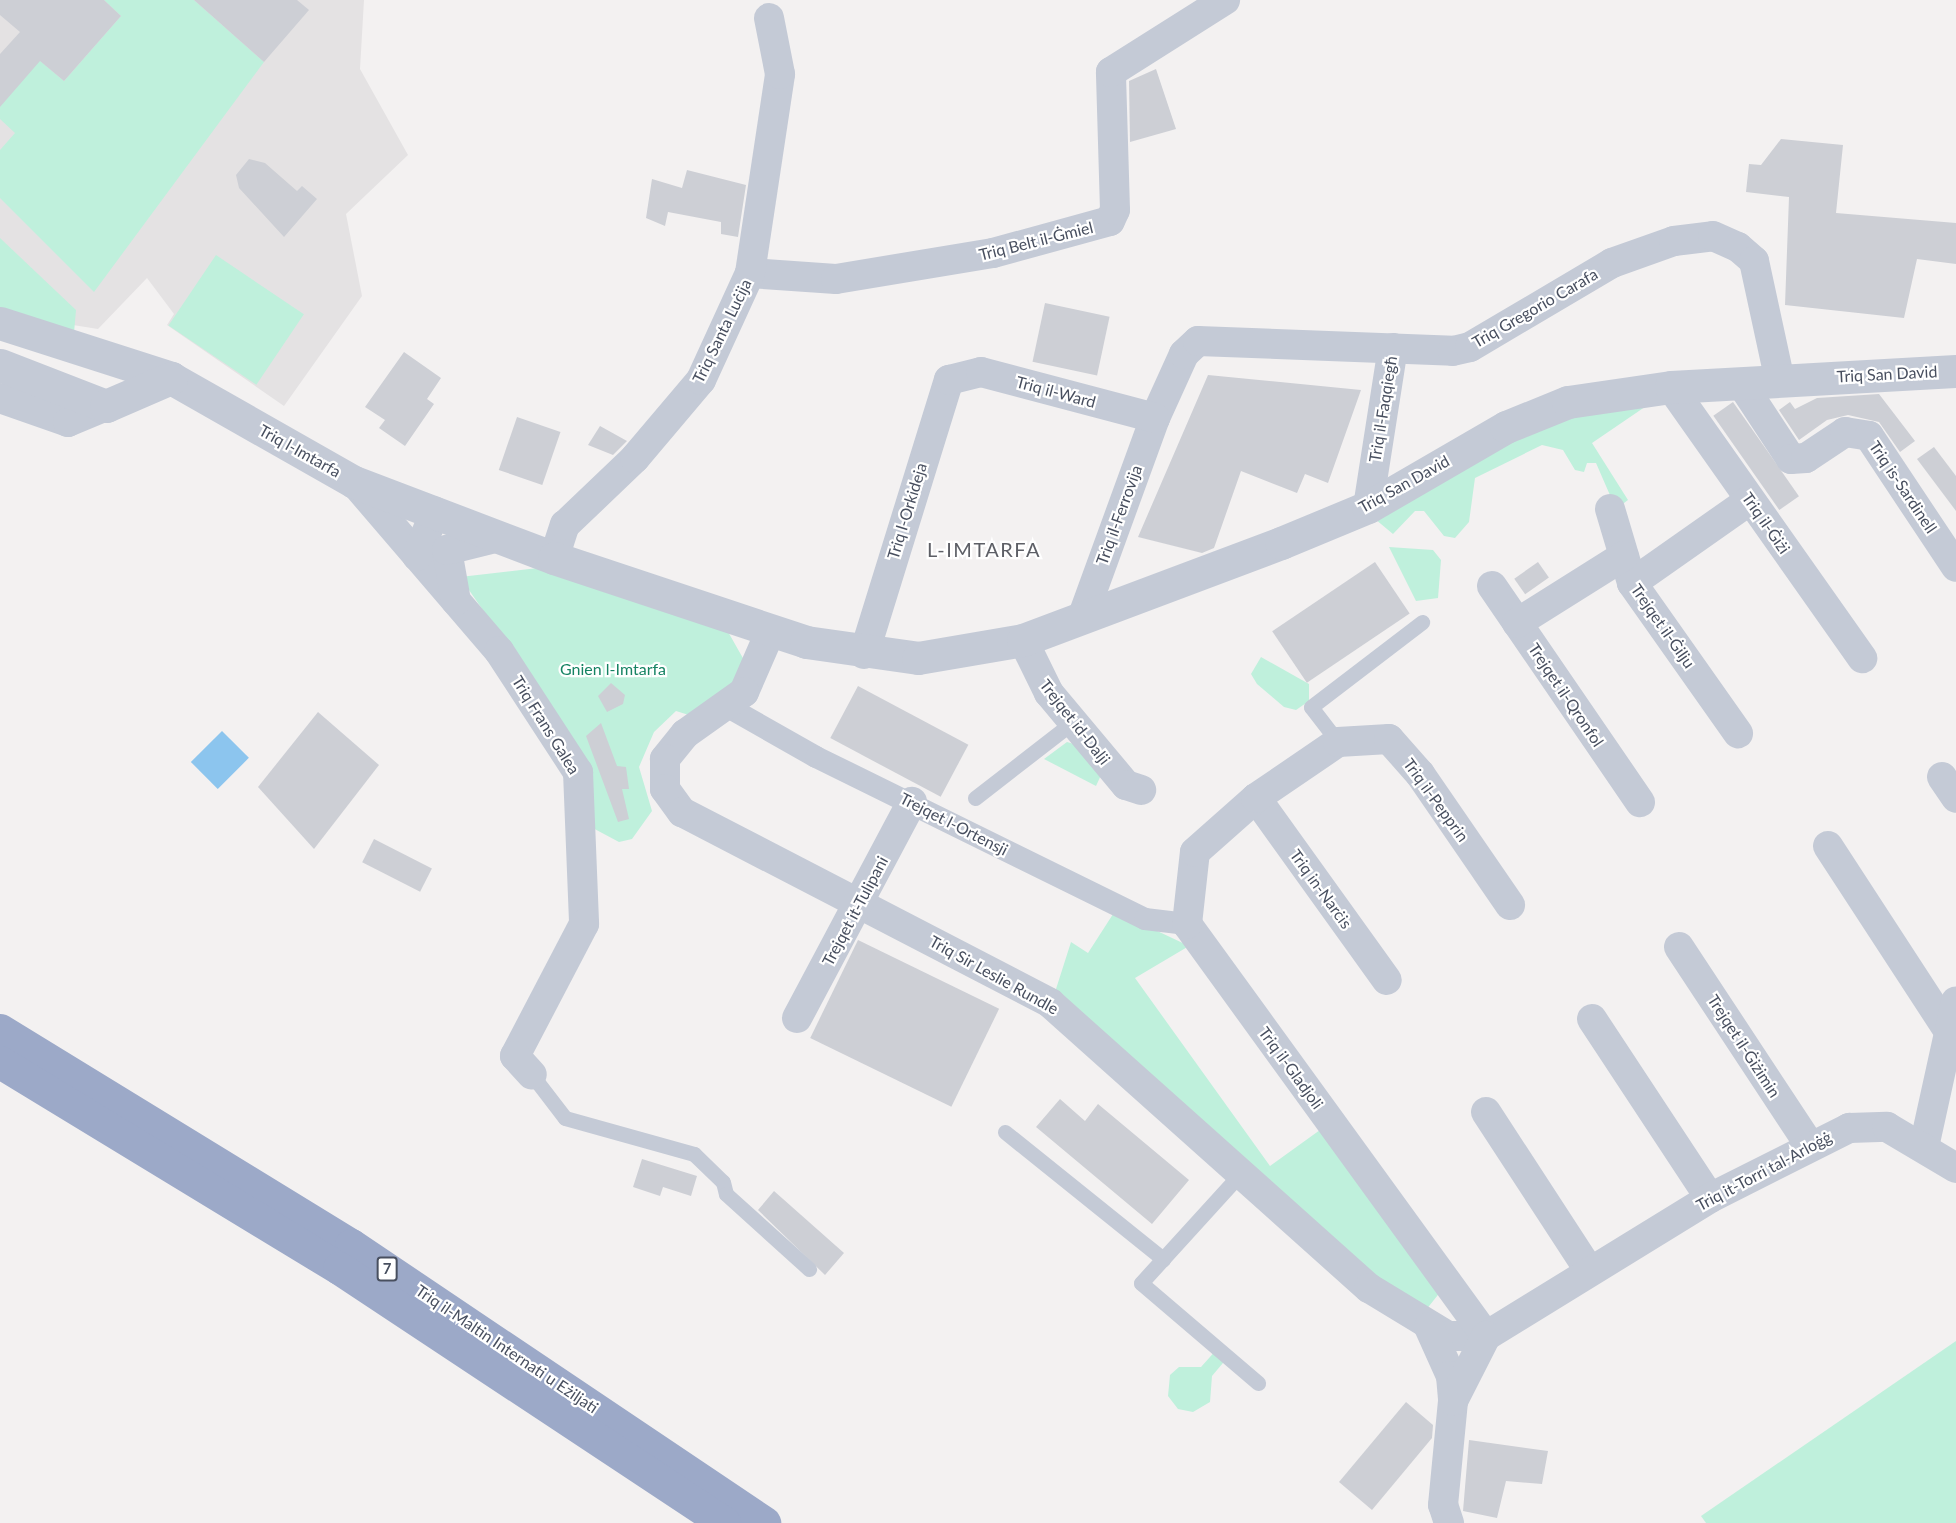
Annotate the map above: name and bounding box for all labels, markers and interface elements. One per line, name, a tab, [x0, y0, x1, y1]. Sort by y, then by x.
street label: Triq Belt il-Ġmiel	[977, 218, 1095, 264]
street label: Triq Gregorio Carafa	[1469, 264, 1601, 352]
street label: Triq Santa Luċija	[688, 276, 756, 386]
street label: Triq il-Faqqiegħ	[1365, 355, 1401, 463]
street label: Triq San David	[1836, 362, 1938, 386]
street label: Triq il-Ward	[1014, 372, 1098, 412]
street label: Triq l-Imtarfa	[256, 421, 344, 481]
street label: Triq is-Sardinell	[1865, 437, 1941, 537]
street label: Triq San David	[1355, 451, 1453, 517]
street label: Triq l-Orkideja	[883, 460, 931, 562]
street label: Triq il-Ferrovija	[1092, 462, 1146, 568]
street label: Triq il-Ġiżi	[1738, 489, 1794, 557]
district label: L-IMTARFA	[927, 537, 1041, 561]
street label: Trejqet il-Ġilju	[1627, 580, 1699, 672]
street label: Trejqet il-Qronfol	[1524, 640, 1608, 750]
park label: Gnien l-Imtarfa	[560, 659, 666, 679]
street label: Triq Frans Galea	[508, 672, 584, 778]
street label: Trejqet id-Dalji	[1036, 676, 1114, 768]
street label: Triq il-Pepprin	[1399, 755, 1473, 845]
street label: Trejqet l-Ortensji	[897, 789, 1011, 859]
street label: Triq in-Narċis	[1286, 846, 1356, 932]
street label: Trejqet it-Tulipani	[818, 853, 892, 969]
street label: Triq Sir Leslie Rundle	[926, 932, 1062, 1018]
street label: Trejqet il-Ġiżimin	[1704, 991, 1784, 1101]
street label: Triq il-Gladjoli	[1255, 1023, 1327, 1113]
street label: Triq it-Torri tal-Arloġġ	[1693, 1127, 1835, 1215]
road number: 7	[376, 1257, 398, 1281]
street label: Triq il-Maltin Internati u Eżiljati	[412, 1281, 602, 1417]

